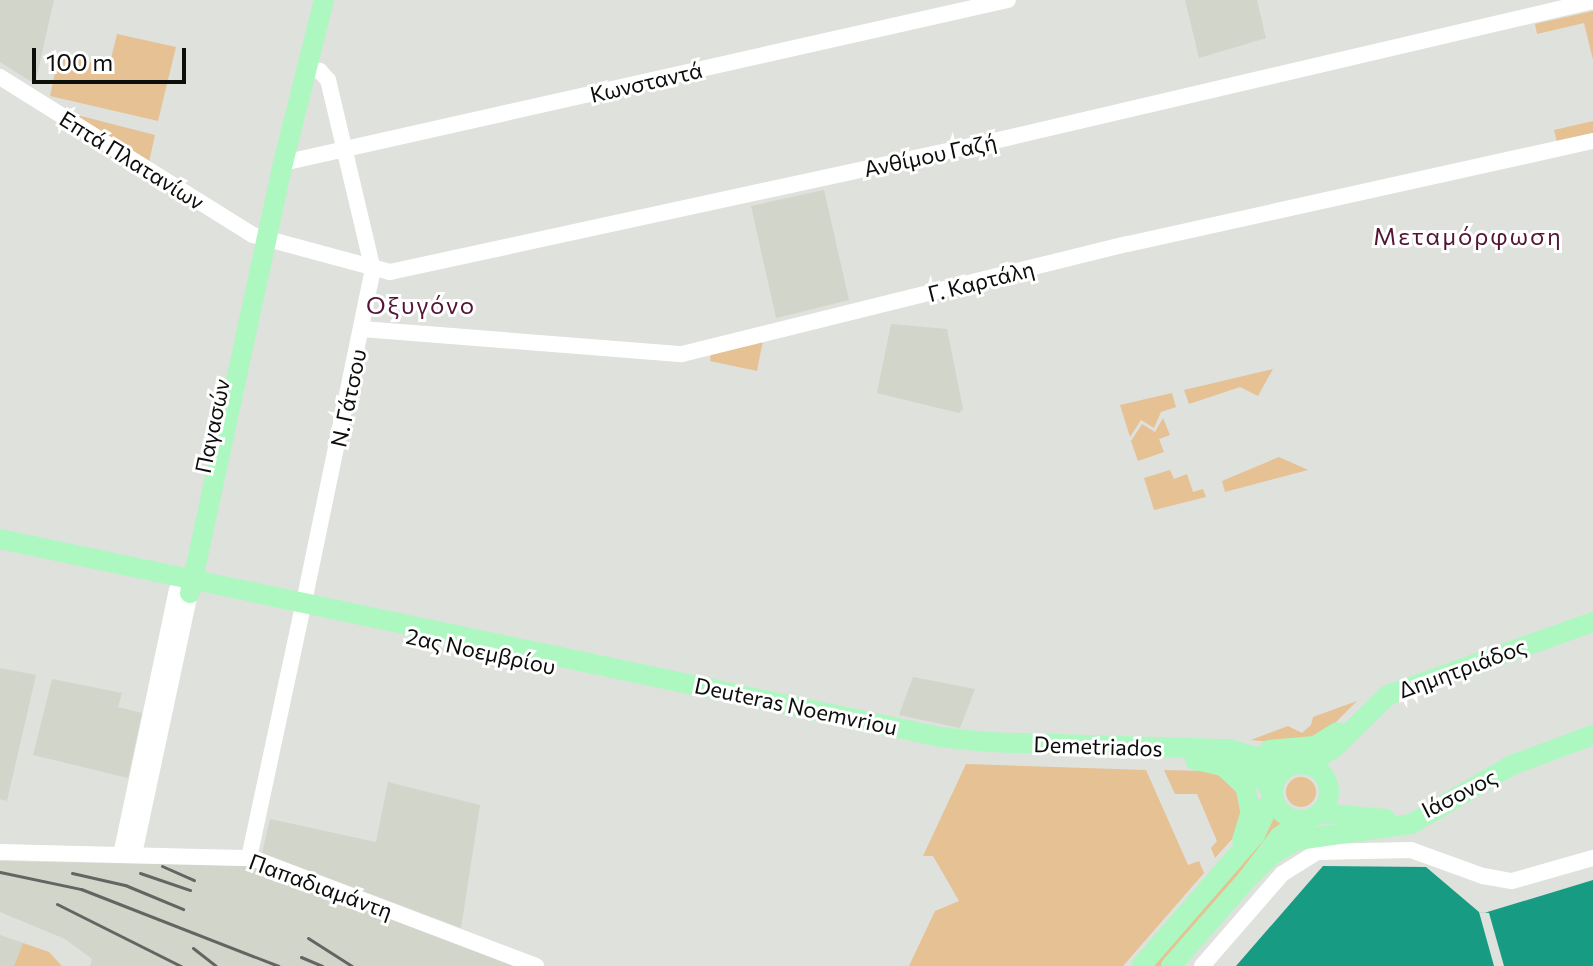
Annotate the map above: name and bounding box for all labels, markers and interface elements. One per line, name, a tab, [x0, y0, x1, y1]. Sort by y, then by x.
scale bar	[36, 32, 190, 82]
text: 100 m	[46, 47, 113, 76]
street label: Κωνσταντά	[587, 56, 705, 108]
street label: Επτά Πλατανίων	[55, 105, 209, 215]
street label: Ανθίμου Γαζή	[861, 128, 999, 182]
district label: Μεταμόρφωση	[1373, 222, 1563, 250]
street label: Γ. Καρτάλη	[925, 255, 1037, 307]
district label: Οξυγόνο	[366, 291, 476, 319]
street label: Ν. Γάτσου	[325, 346, 371, 450]
street label: Παγασών	[189, 376, 235, 476]
street label: 2ας Νοεμβρίου	[404, 622, 558, 680]
street label: Δημητριάδος	[1394, 633, 1530, 703]
street label: Deuteras Noemvriou	[692, 672, 900, 740]
street label: Demetriados	[1033, 731, 1163, 761]
street label: Ιάσονος	[1417, 763, 1501, 823]
street label: Παπαδιαμάντη	[246, 848, 396, 924]

